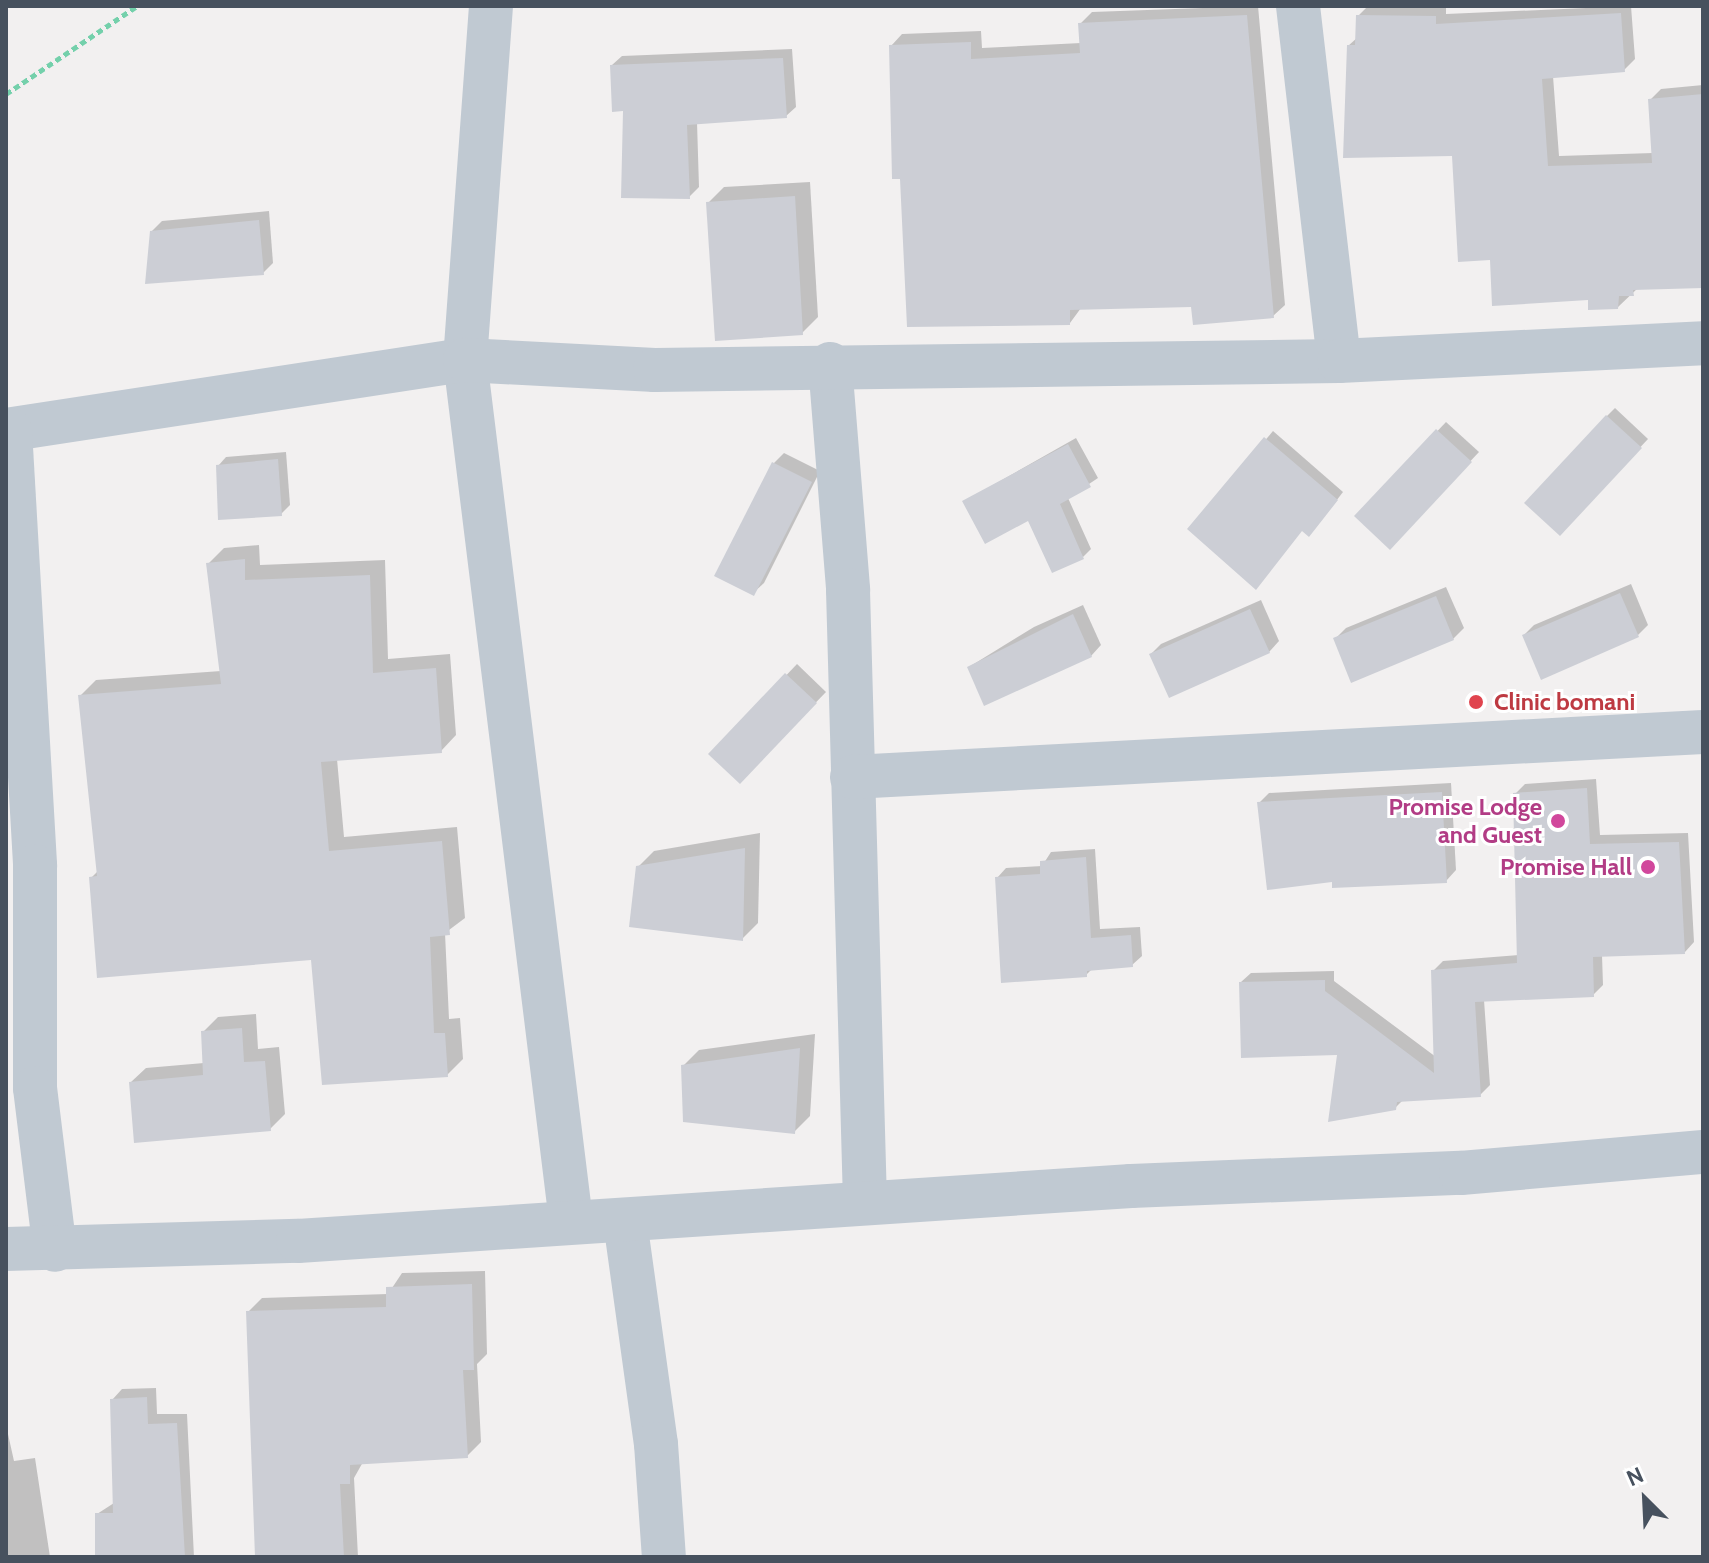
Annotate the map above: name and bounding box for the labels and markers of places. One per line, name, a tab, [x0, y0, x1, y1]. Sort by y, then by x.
place label: Clinic bomani	[1494, 688, 1635, 716]
marker: Clinic bomani	[1465, 691, 1487, 713]
place label: Promise Lodge and Guest	[1388, 793, 1542, 849]
marker: Promise Lodge and Guest	[1549, 812, 1567, 830]
place label: Promise Hall	[1500, 853, 1632, 881]
marker: Promise Hall	[1639, 858, 1657, 876]

